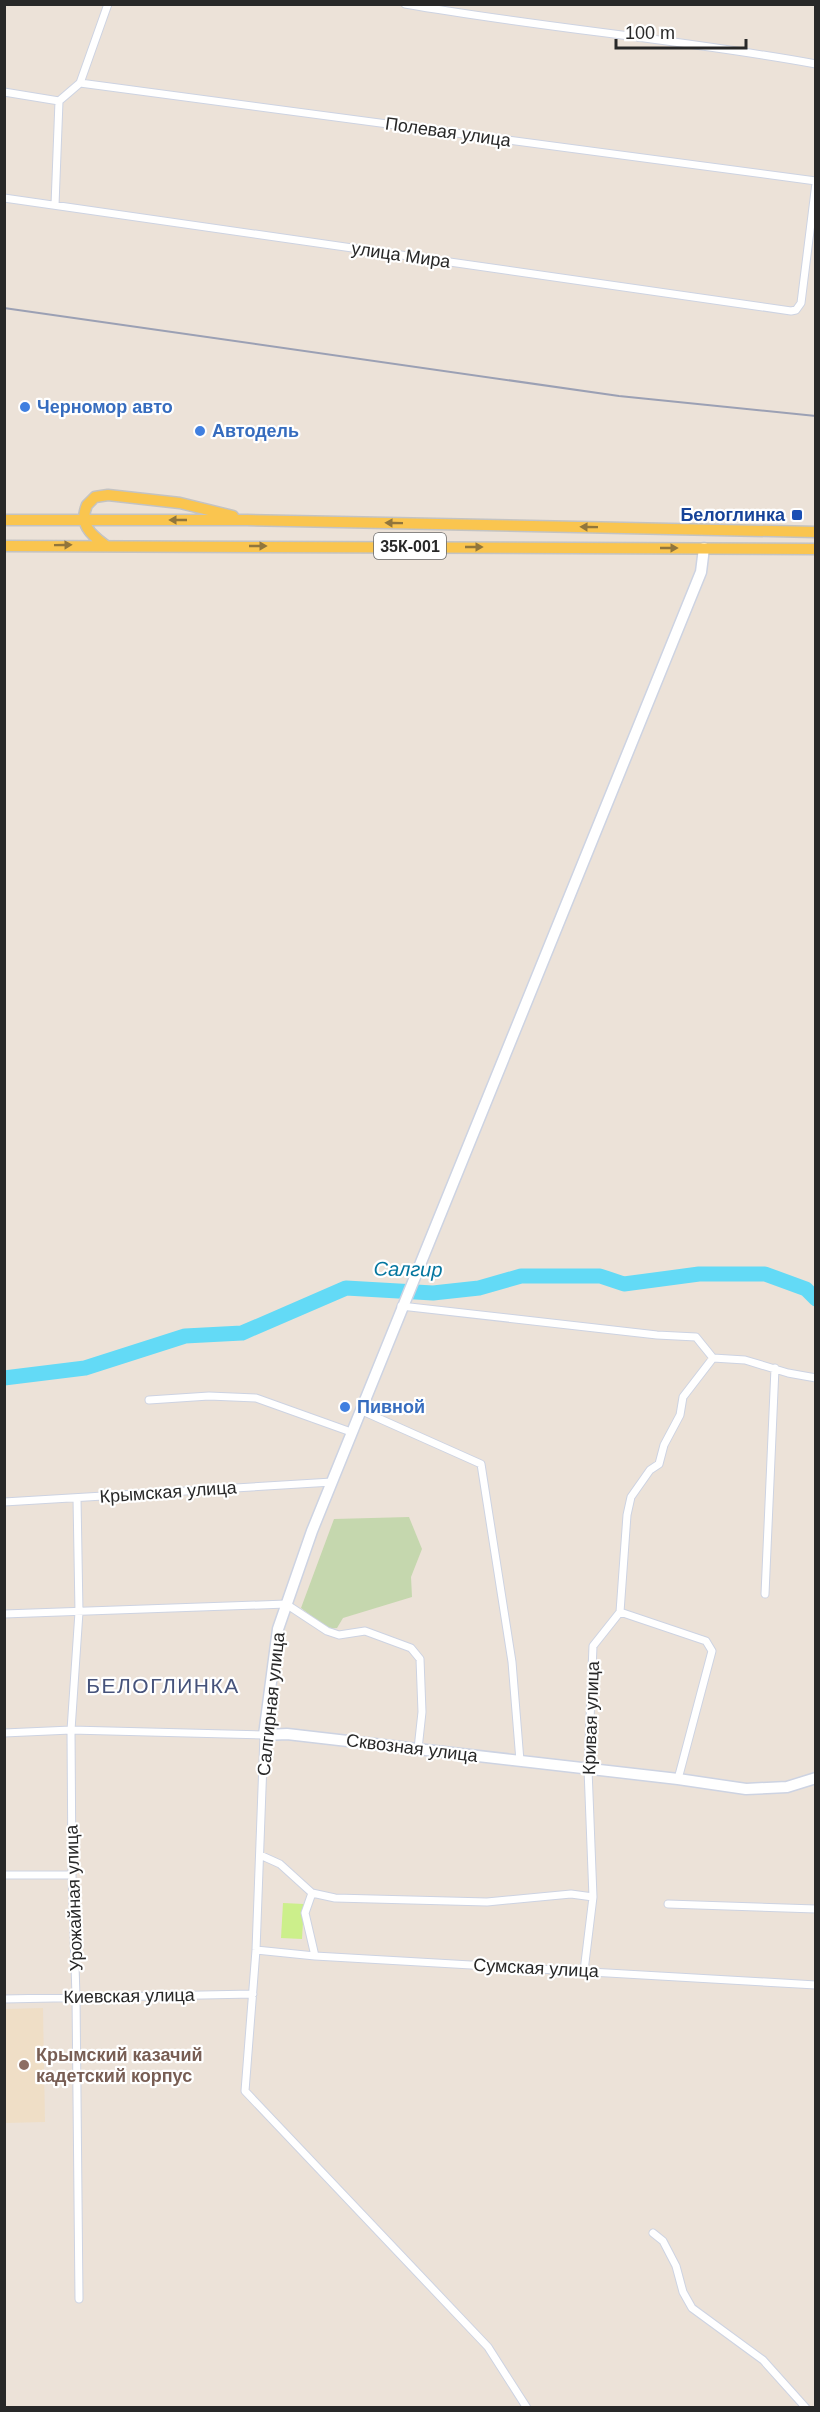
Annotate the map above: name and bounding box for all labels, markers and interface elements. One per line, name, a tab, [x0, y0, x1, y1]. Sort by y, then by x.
scale bar	[616, 12, 746, 50]
text: 100 m	[625, 23, 675, 43]
street label: Полевая улица	[384, 113, 513, 151]
street label: улица Мира	[350, 238, 453, 272]
place label: Черномор авто	[37, 397, 173, 417]
marker: Черномор авто	[18, 400, 32, 414]
place label: Автодель	[212, 421, 299, 441]
marker: Автодель	[193, 424, 207, 438]
place label: Белоглинка	[680, 505, 786, 525]
marker: Белоглинка	[790, 508, 804, 522]
one-way arrow	[169, 515, 188, 525]
one-way arrow	[385, 518, 404, 528]
one-way arrow	[580, 523, 599, 532]
road number: 35К-001	[374, 533, 446, 559]
one-way arrow	[53, 541, 72, 550]
one-way arrow	[248, 541, 267, 551]
one-way arrow	[464, 542, 483, 552]
one-way arrow	[659, 543, 678, 553]
water label: Салгир	[373, 1257, 443, 1281]
place label: Пивной	[357, 1397, 425, 1417]
marker: Пивной	[338, 1400, 352, 1414]
street label: Крымская улица	[99, 1477, 238, 1507]
street label: Салгирная улица	[254, 1630, 289, 1777]
street label: Кривая улица	[579, 1660, 603, 1775]
district label: БЕЛОГЛИНКА	[86, 1674, 240, 1697]
street label: Сквозная улица	[345, 1730, 480, 1766]
street label: Урожайная улица	[61, 1823, 87, 1972]
street label: Сумская улица	[473, 1955, 600, 1981]
street label: Киевская улица	[63, 1985, 196, 2007]
place label: Крымский казачий кадетский корпус	[36, 2045, 203, 2086]
marker: Крымский казачий кадетский корпус	[17, 2058, 31, 2072]

